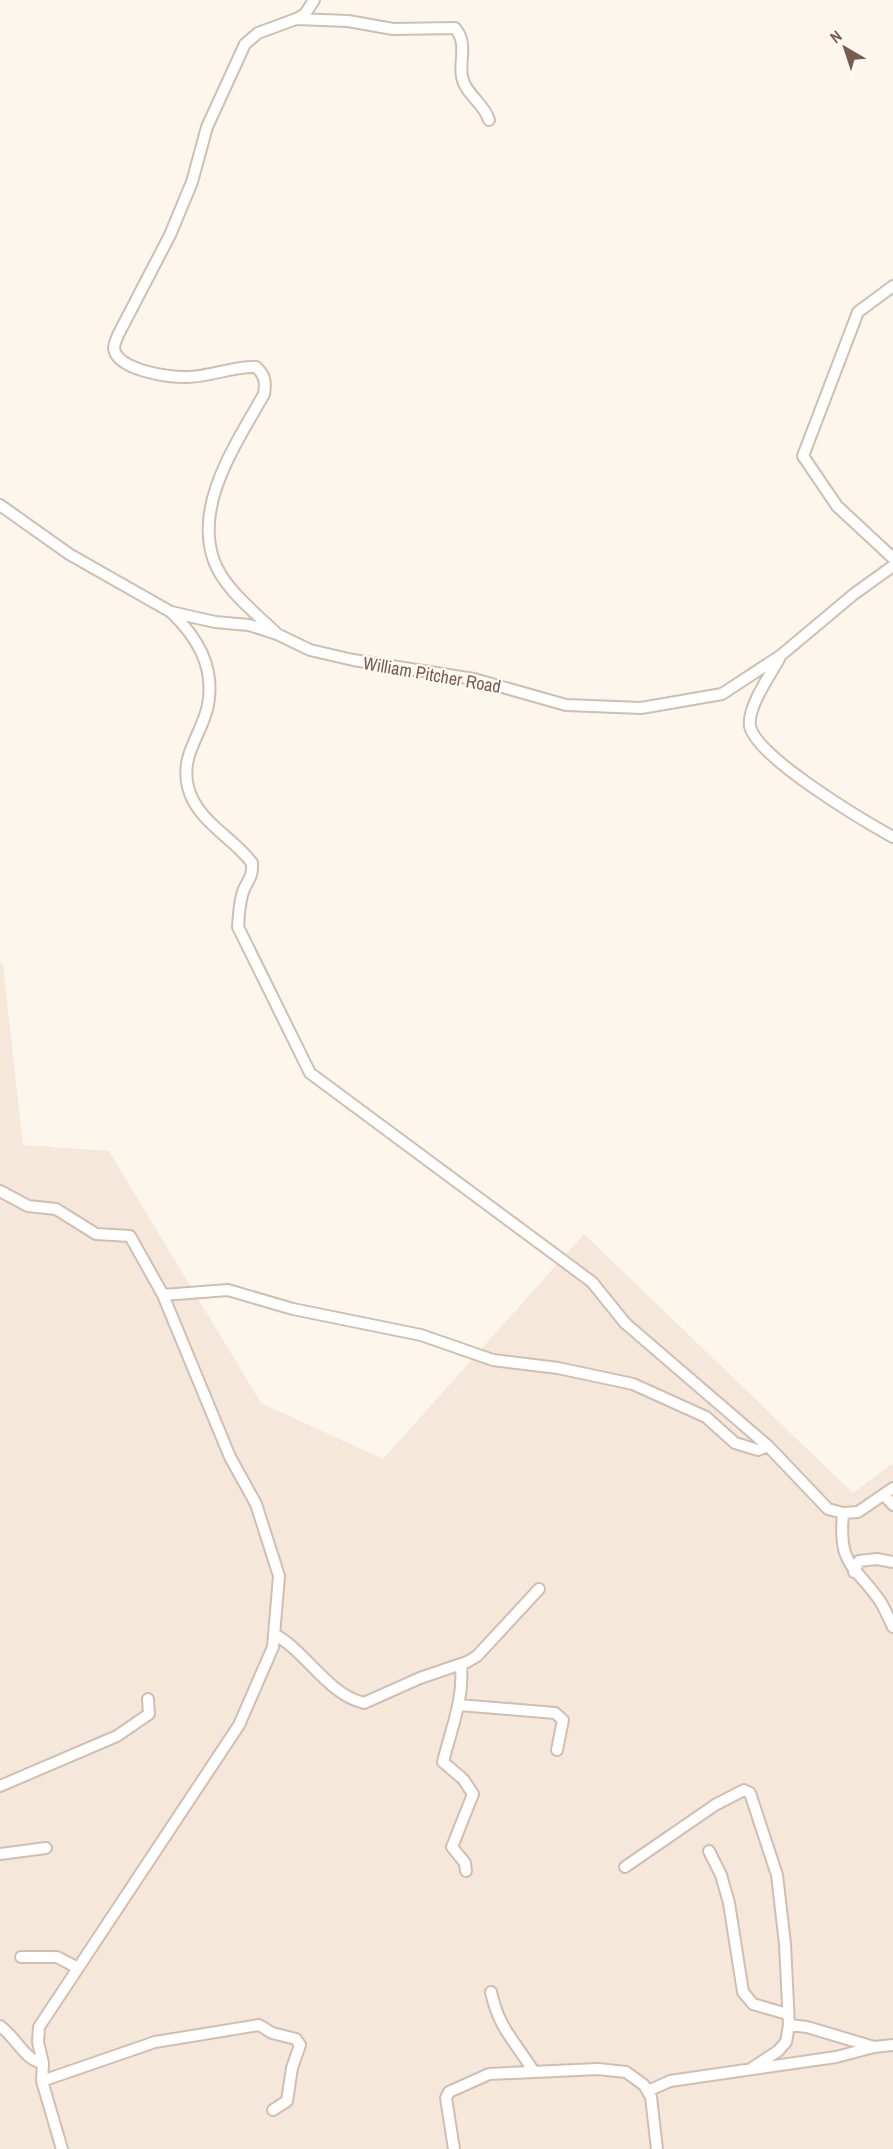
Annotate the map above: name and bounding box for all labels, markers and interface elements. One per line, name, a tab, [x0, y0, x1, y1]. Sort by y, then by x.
north arrow	[815, 18, 875, 78]
text: N	[825, 25, 846, 48]
street label: William Pitcher Road	[361, 650, 503, 699]

